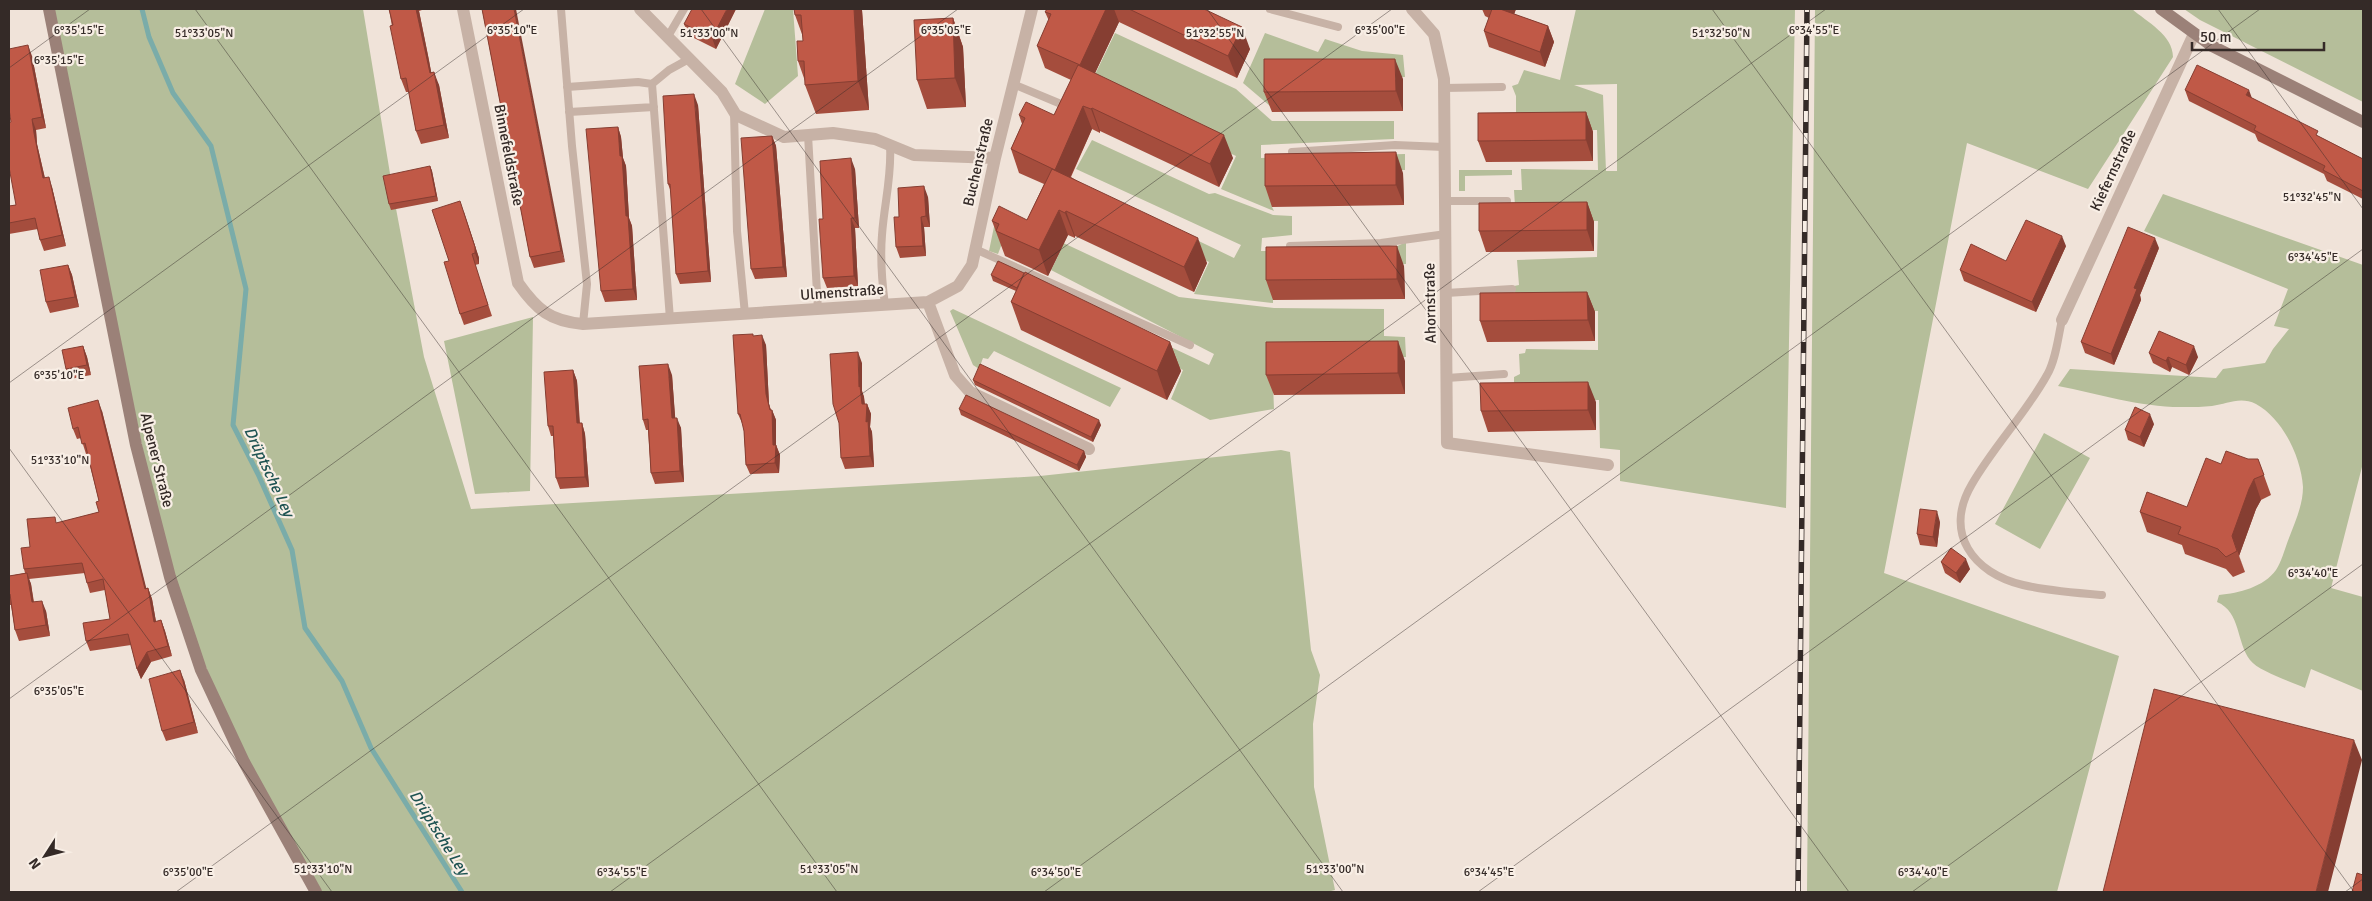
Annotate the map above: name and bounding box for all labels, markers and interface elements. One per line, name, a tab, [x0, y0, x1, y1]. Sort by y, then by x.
scale bar	[2192, 20, 2324, 52]
text: 6°35'15"E	[54, 23, 105, 38]
text: 6°35'10"E	[487, 23, 538, 38]
text: 6°35'05"E	[921, 23, 972, 38]
text: 6°35'00"E	[1355, 23, 1406, 38]
text: 6°34'55"E	[1789, 23, 1840, 38]
text: 51°33'05"N	[175, 26, 233, 41]
text: 51°33'00"N	[680, 26, 738, 41]
text: 51°32'55"N	[1186, 26, 1244, 41]
text: 51°32'50"N	[1692, 26, 1750, 41]
text: 50 m	[2200, 28, 2231, 46]
text: 6°35'15"E	[34, 53, 85, 68]
street label: Binnefeldstraße	[490, 103, 528, 207]
street label: Buchenstraße	[959, 116, 997, 208]
street label: Kiefernstraße	[2086, 126, 2140, 214]
text: 51°32'45"N	[2283, 190, 2341, 205]
text: 6°34'45"E	[2288, 250, 2339, 265]
street label: Ahornstraße	[1420, 263, 1440, 343]
street label: Ulmenstraße	[800, 280, 884, 304]
text: 6°35'10"E	[34, 368, 85, 383]
street label: Alpener Straße	[137, 411, 177, 509]
water label: Drüptsche Ley	[239, 424, 300, 523]
text: 51°33'10"N	[31, 453, 89, 468]
text: 6°34'40"E	[2288, 566, 2339, 581]
text: 6°35'05"E	[34, 684, 85, 699]
water label: Drüptsche Ley	[405, 787, 475, 882]
north arrow	[20, 831, 70, 881]
text: N	[25, 854, 45, 872]
text: 51°33'10"N	[294, 862, 352, 877]
text: 51°33'05"N	[800, 862, 858, 877]
text: 51°33'00"N	[1306, 862, 1364, 877]
text: 6°35'00"E	[163, 865, 214, 880]
text: 6°34'55"E	[597, 865, 648, 880]
text: 6°34'50"E	[1031, 865, 1082, 880]
text: 6°34'45"E	[1464, 865, 1515, 880]
text: 6°34'40"E	[1898, 865, 1949, 880]

